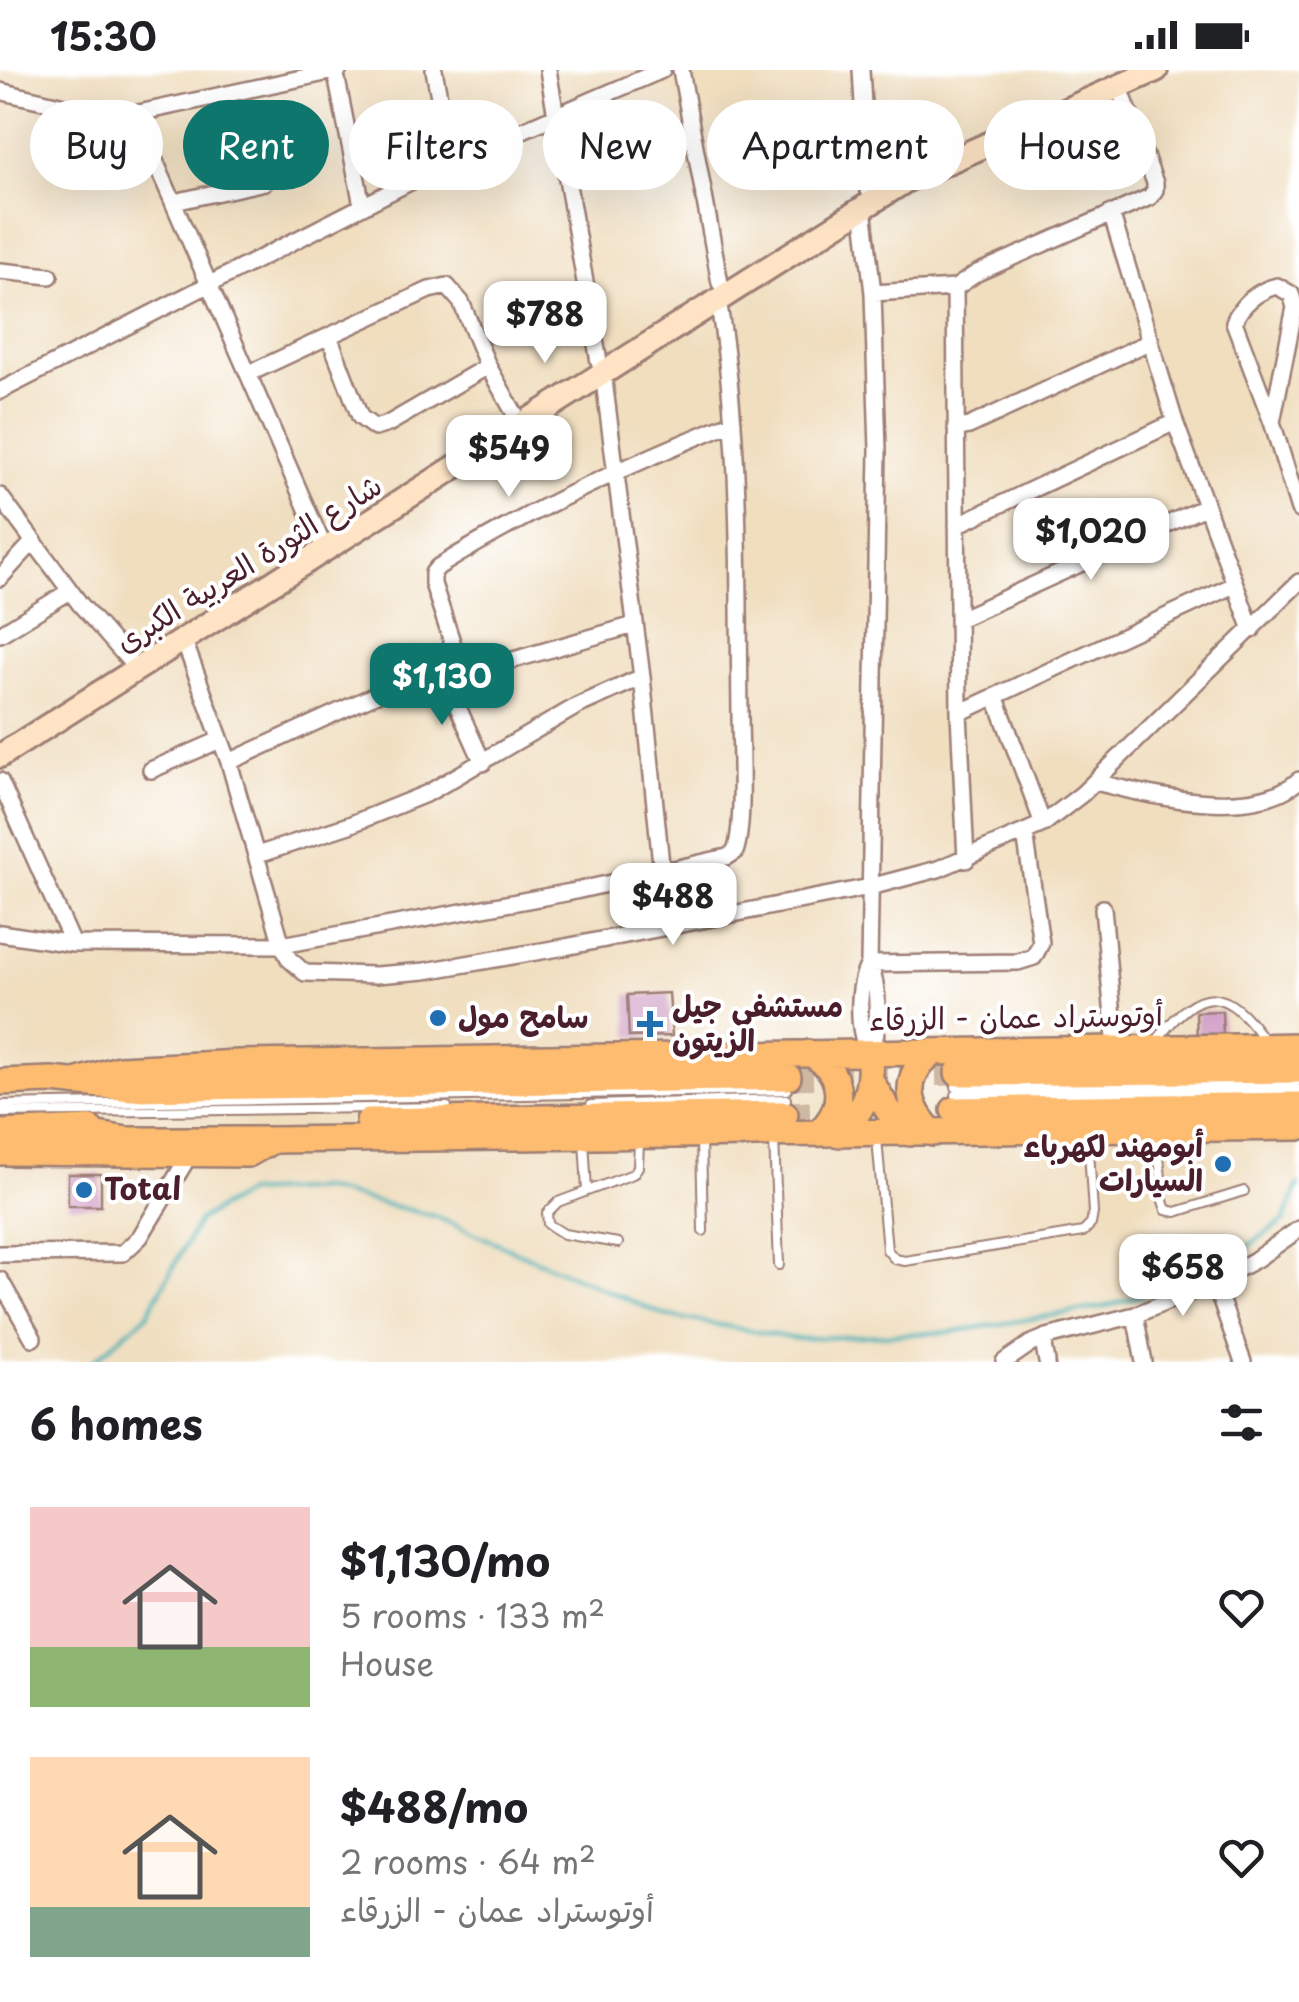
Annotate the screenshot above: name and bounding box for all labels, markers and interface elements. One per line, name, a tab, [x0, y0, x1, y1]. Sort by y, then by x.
text: 15:30	[50, 7, 157, 64]
chip: Buy	[30, 100, 163, 190]
chip: Rent	[183, 100, 329, 190]
chip: Filters	[349, 100, 523, 190]
chip: New	[543, 100, 687, 190]
chip: Apartment	[707, 100, 964, 190]
chip: House	[984, 100, 1156, 190]
pin: $788	[486, 281, 604, 366]
text: $788	[506, 289, 584, 337]
pin: $549	[450, 415, 568, 500]
text: $549	[468, 423, 550, 471]
street label: شارع الثورة العربية الكبرى	[106, 462, 390, 663]
pin: $1,020	[1010, 498, 1172, 583]
text: $1,020	[1035, 506, 1147, 554]
pin: $1,130	[361, 643, 523, 728]
text: $1,130	[392, 651, 492, 699]
pin: $488	[614, 863, 732, 948]
text: $488	[632, 871, 714, 919]
place label: مستشفى جيل الزيتون	[672, 982, 843, 1061]
street label: أوتوستراد عمان - الزرقاء	[868, 990, 1163, 1041]
place label: سامح مول	[458, 993, 588, 1038]
marker: سامح مول	[427, 1007, 449, 1029]
marker: مستشفى جيل الزيتون	[637, 1011, 663, 1037]
place label: أبومهند لكهرباء السيارات	[1023, 1122, 1204, 1201]
marker: أبومهند لكهرباء السيارات	[1212, 1153, 1234, 1175]
place label: Total	[104, 1165, 181, 1210]
marker: Total	[73, 1179, 95, 1201]
pin: $658	[1124, 1234, 1242, 1319]
text: $658	[1141, 1242, 1225, 1290]
text: 6 homes	[30, 1391, 203, 1454]
icon: filters	[1214, 1395, 1269, 1450]
text: $1,130/mo	[340, 1528, 550, 1591]
icon: home	[110, 1547, 230, 1667]
icon: heart	[1214, 1580, 1269, 1635]
text: 5 rooms · 133 m²	[340, 1591, 605, 1639]
text: House	[340, 1639, 434, 1687]
text: $488/mo	[340, 1774, 528, 1837]
icon: home	[110, 1797, 230, 1917]
icon: heart	[1214, 1830, 1269, 1885]
text: 2 rooms · 64 m²	[340, 1837, 596, 1885]
text: أوتوستراد عمان - الزرقاء	[340, 1885, 654, 1933]

